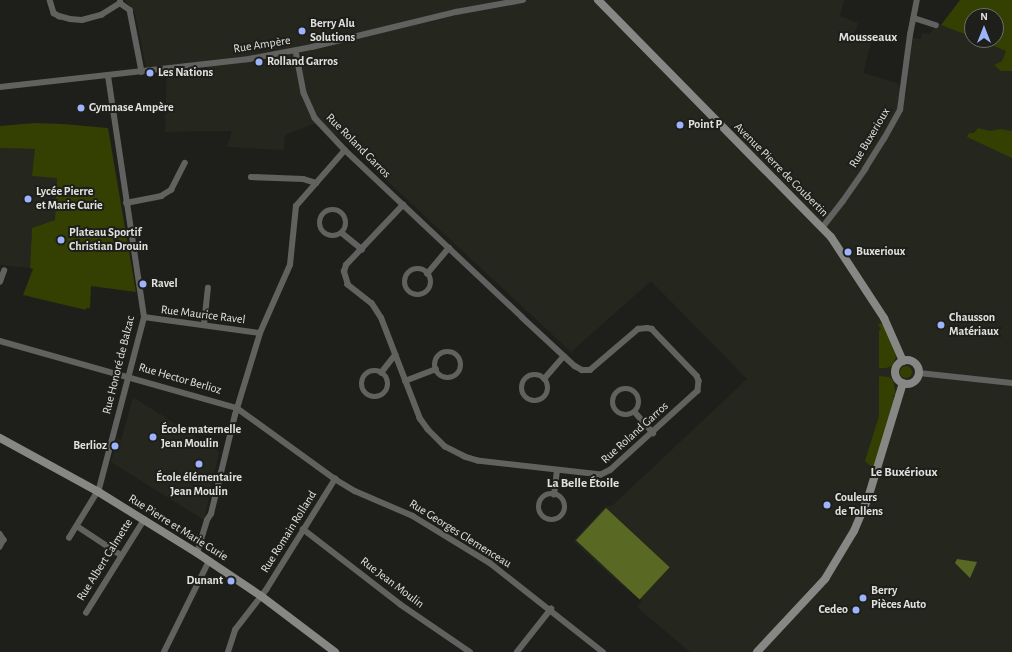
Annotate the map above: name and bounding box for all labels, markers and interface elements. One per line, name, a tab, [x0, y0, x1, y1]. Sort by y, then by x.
north arrow	[964, 8, 1004, 48]
text: N	[980, 11, 988, 22]
place label: Berry Alu Solutions	[310, 17, 355, 45]
marker: Berry Alu Solutions	[297, 26, 307, 36]
district label: Mousseaux	[839, 30, 897, 46]
street label: Rue Ampère	[232, 33, 292, 57]
place label: Rolland Garros	[267, 55, 338, 69]
marker: Rolland Garros	[254, 57, 264, 67]
place label: Les Nations	[158, 66, 213, 80]
marker: Les Nations	[145, 68, 155, 78]
place label: Gymnase Ampère	[89, 101, 174, 115]
marker: Gymnase Ampère	[76, 103, 86, 113]
street label: Rue Buxerioux	[847, 106, 893, 170]
street label: Rue Roland Garros	[323, 111, 393, 181]
place label: Point P	[688, 118, 722, 132]
marker: Point P	[675, 120, 685, 130]
street label: Avenue Pierre de Coubertin	[731, 120, 831, 220]
place label: Lycée Pierre et Marie Curie	[36, 185, 103, 213]
marker: Lycée Pierre et Marie Curie	[23, 194, 33, 204]
place label: Plateau Sportif Christian Drouin	[69, 226, 148, 254]
marker: Plateau Sportif Christian Drouin	[56, 235, 66, 245]
place label: Buxerioux	[856, 245, 905, 259]
marker: Buxerioux	[843, 247, 853, 257]
place label: Ravel	[151, 277, 178, 291]
marker: Ravel	[138, 279, 148, 289]
street label: Rue Maurice Ravel	[160, 303, 246, 327]
place label: Chausson Matériaux	[949, 311, 999, 339]
street label: Rue Honoré de Balzac	[100, 314, 138, 416]
marker: Chausson Matériaux	[936, 320, 946, 330]
street label: Rue Hector Berlioz	[137, 360, 223, 398]
street label: Rue Roland Garros	[598, 399, 672, 467]
place label: École maternelle Jean Moulin	[161, 423, 241, 451]
marker: École maternelle Jean Moulin	[148, 432, 158, 442]
place label: Berlioz	[73, 439, 107, 453]
marker: Berlioz	[110, 441, 120, 451]
marker: École élémentaire Jean Moulin	[194, 459, 204, 469]
district label: Le Buxérioux	[871, 465, 937, 481]
place label: École élémentaire Jean Moulin	[156, 471, 242, 499]
district label: La Belle Étoile	[547, 476, 619, 492]
street label: Rue Romain Rolland	[258, 488, 320, 576]
street label: Rue Pierre et Marie Curie	[126, 491, 230, 565]
place label: Couleurs de Tollens	[835, 491, 883, 519]
street label: Rue Georges Clemenceau	[406, 497, 514, 571]
marker: Couleurs de Tollens	[822, 500, 832, 510]
street label: Rue Albert Calmette	[74, 516, 136, 604]
street label: Rue Jean Moulin	[357, 554, 427, 612]
place label: Dunant	[186, 574, 223, 588]
marker: Dunant	[226, 576, 236, 586]
place label: Berry Pièces Auto	[871, 584, 926, 612]
marker: Berry Pièces Auto	[858, 593, 868, 603]
place label: Cedeo	[818, 603, 848, 617]
marker: Cedeo	[851, 605, 861, 615]

